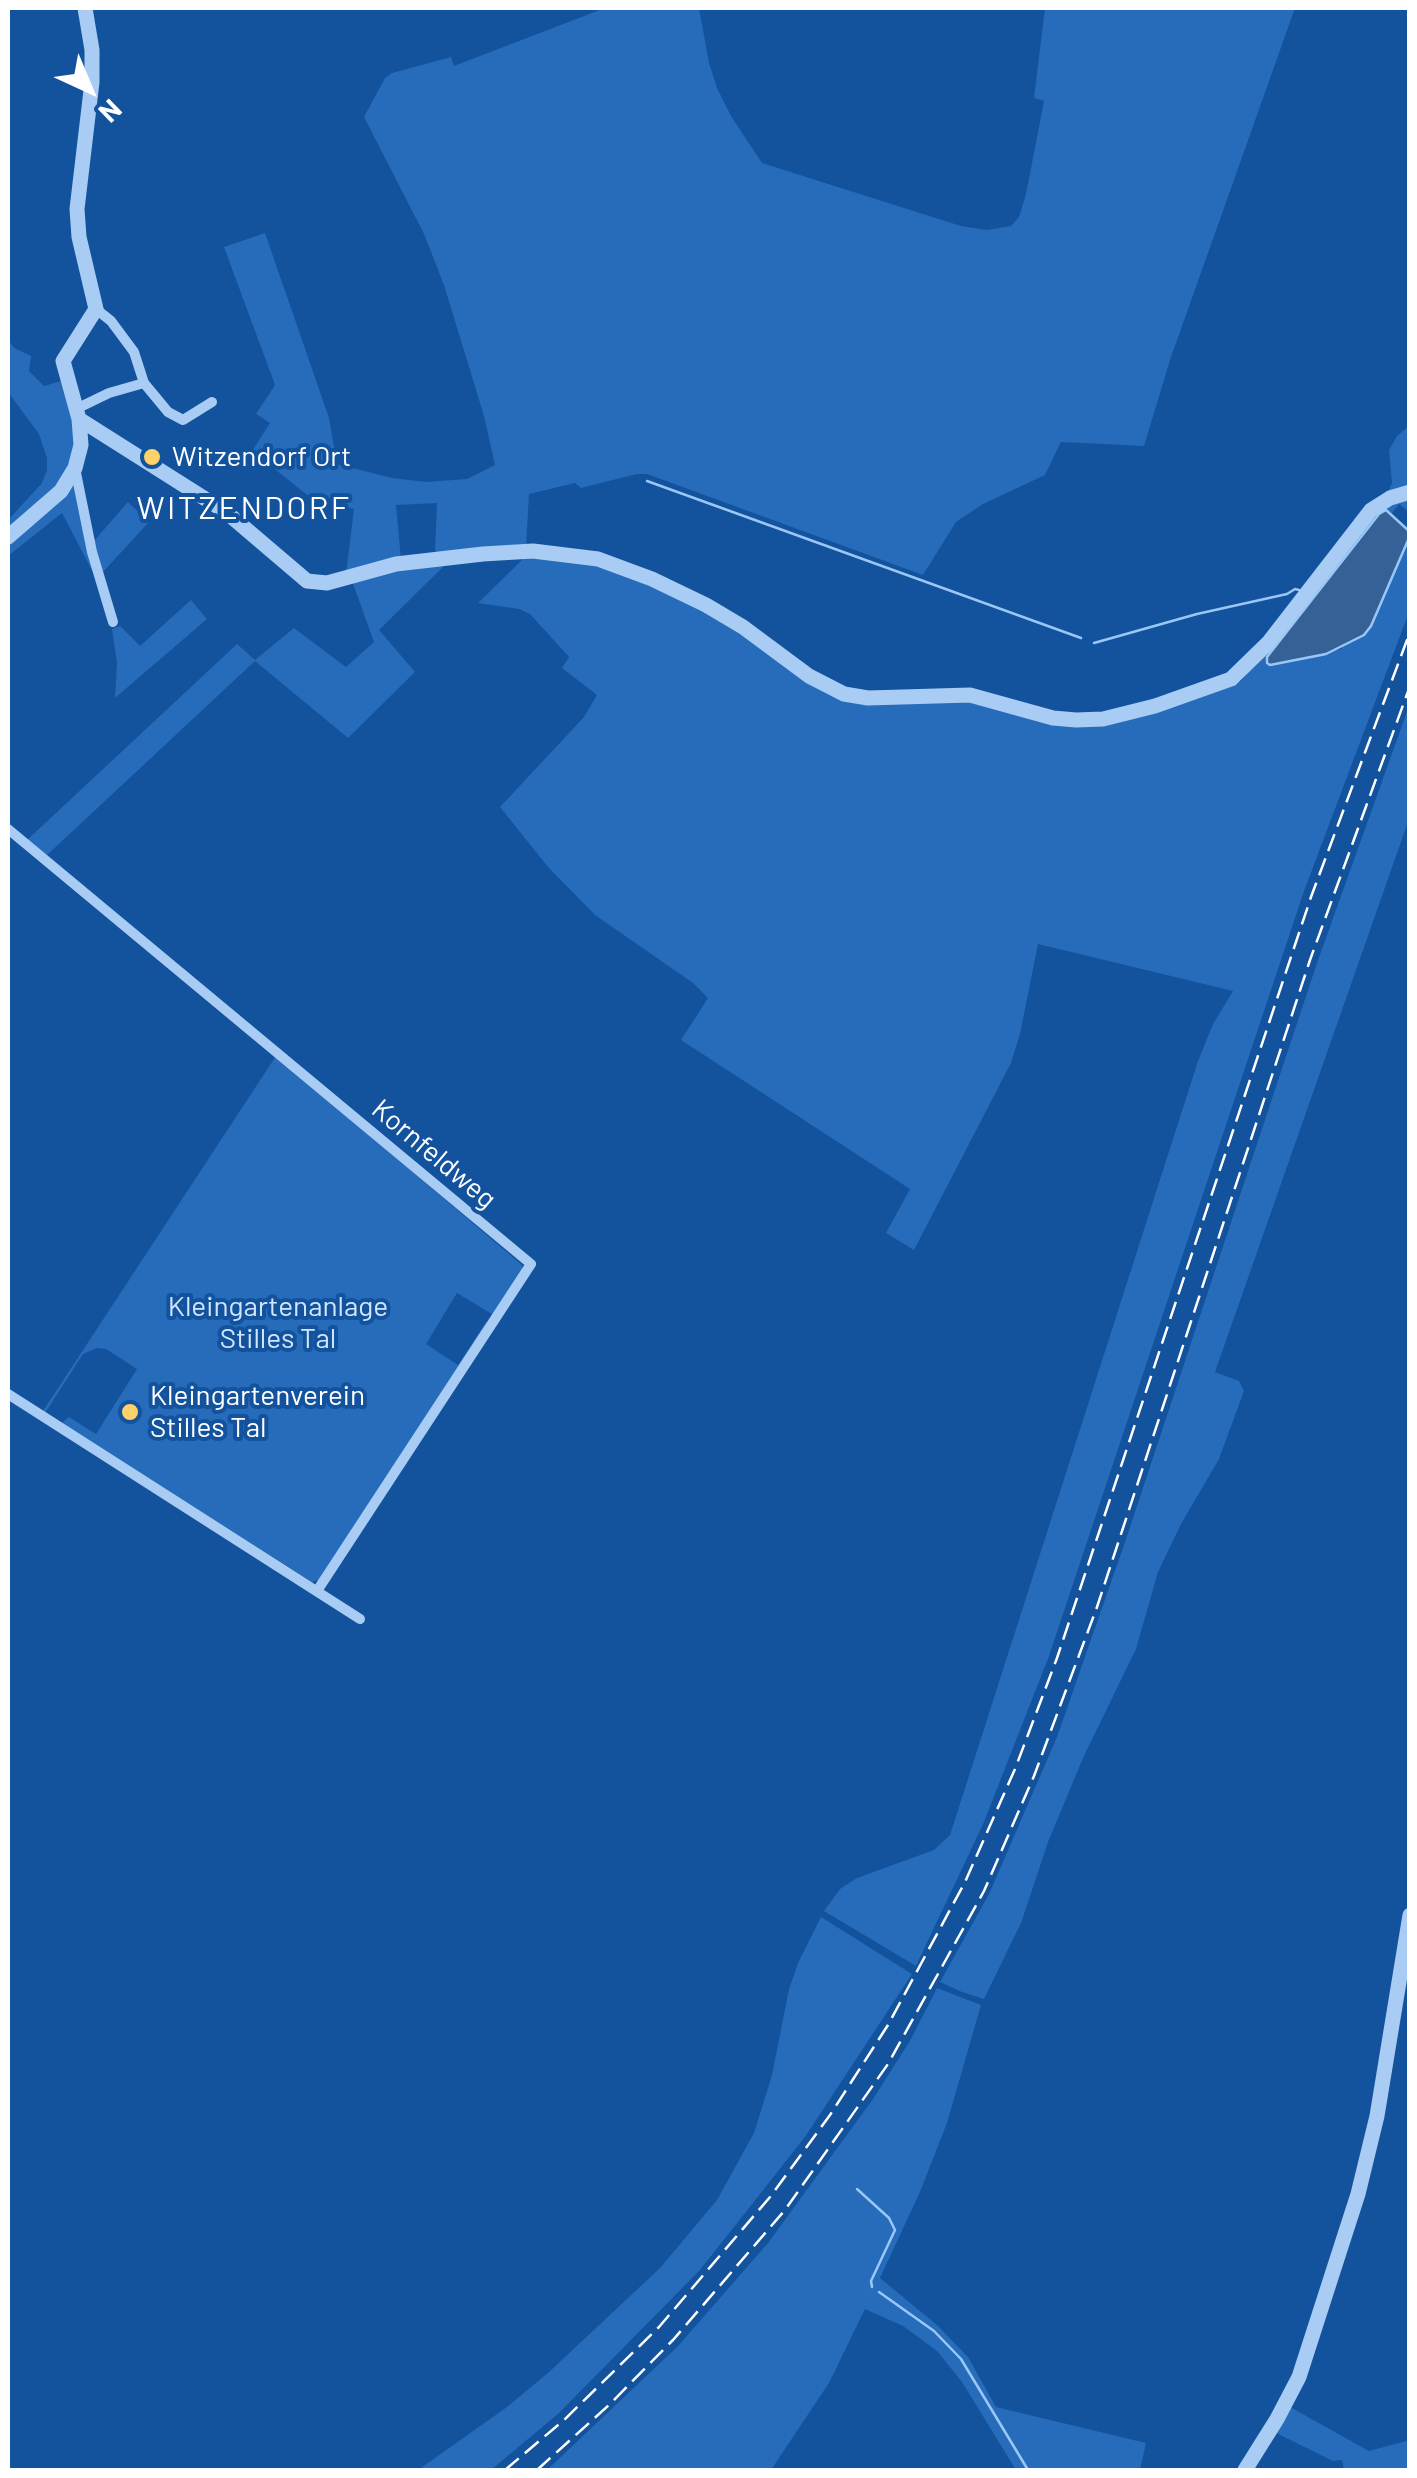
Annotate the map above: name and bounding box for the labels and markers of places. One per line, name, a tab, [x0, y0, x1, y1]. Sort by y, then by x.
place label: Witzendorf Ort	[172, 440, 351, 474]
marker: Witzendorf Ort	[141, 446, 163, 468]
place label: Kleingartenverein Stilles Tal	[150, 1379, 365, 1445]
marker: Kleingartenverein Stilles Tal	[119, 1401, 141, 1423]

